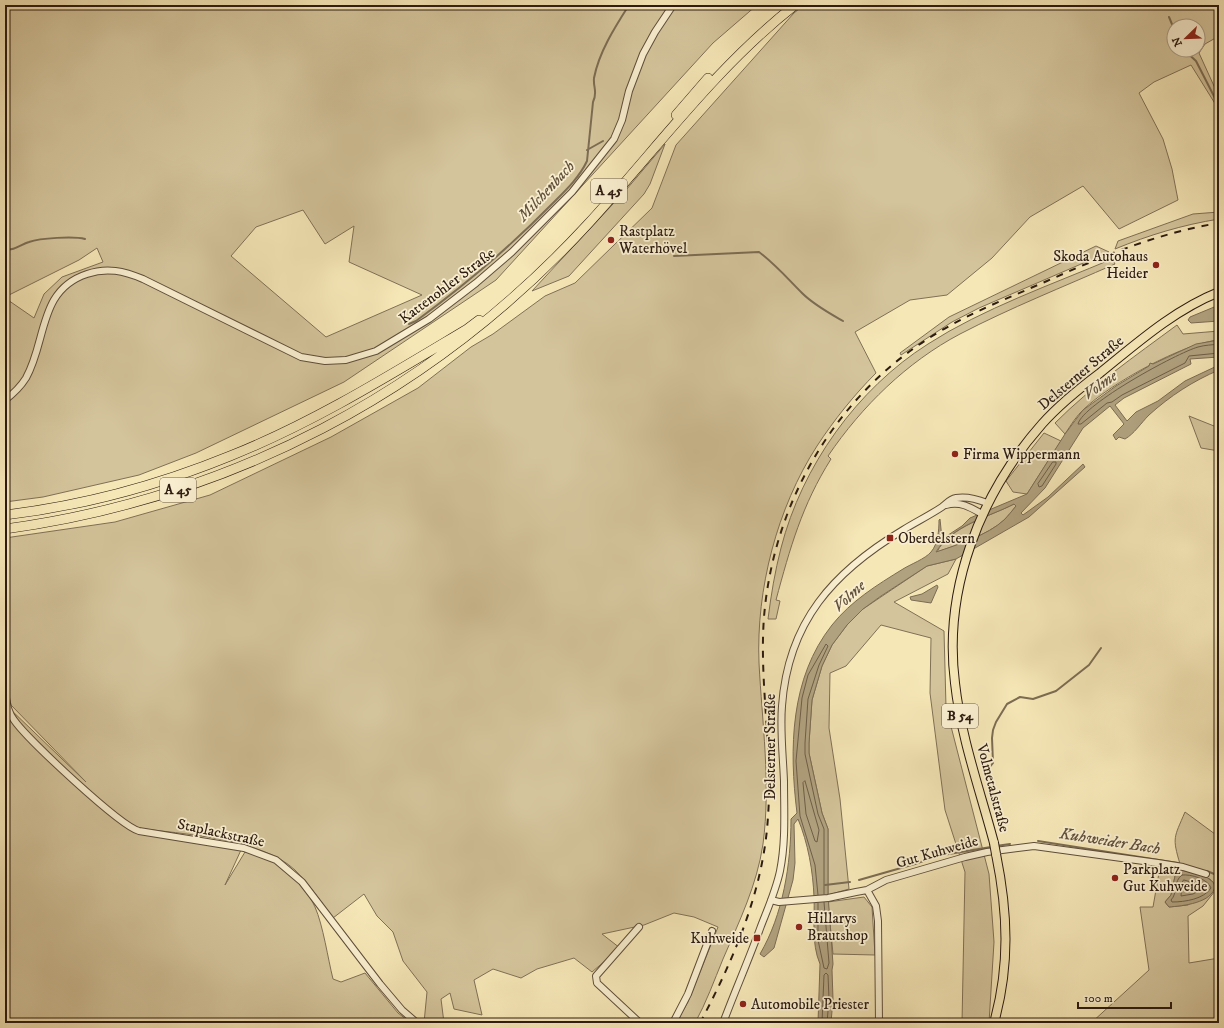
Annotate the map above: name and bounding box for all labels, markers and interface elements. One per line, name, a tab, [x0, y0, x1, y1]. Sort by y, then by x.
north arrow	[1166, 18, 1206, 58]
text: N	[1170, 35, 1186, 48]
water label: Milchenbach	[512, 157, 579, 226]
road number: A 45	[591, 179, 627, 203]
place label: Rastplatz Waterhövel	[618, 222, 688, 258]
marker: Rastplatz Waterhövel	[606, 235, 616, 245]
street label: Kattenohler Straße	[395, 244, 499, 328]
place label: Skoda Autohaus Heider	[1053, 247, 1148, 283]
marker: Skoda Autohaus Heider	[1151, 260, 1161, 270]
street label: Delsterner Straße	[1034, 332, 1128, 414]
water label: Volme	[1079, 366, 1122, 404]
place label: Firma Wippermann	[963, 445, 1080, 464]
marker: Firma Wippermann	[950, 449, 960, 459]
road number: A 45	[160, 478, 196, 502]
place label: Oberdelstern	[898, 529, 975, 548]
marker: Oberdelstern	[885, 533, 895, 543]
water label: Volme	[828, 575, 870, 616]
street label: Delsterner Straße	[761, 694, 780, 800]
road number: B 54	[942, 704, 978, 728]
street label: Volmetalstraße	[972, 741, 1014, 834]
street label: Staplackstraße	[176, 815, 266, 851]
water label: Kuhweider Bach	[1057, 823, 1162, 859]
street label: Gut Kuhweide	[894, 831, 980, 873]
place label: Parkplatz Gut Kuhweide	[1123, 860, 1208, 896]
marker: Parkplatz Gut Kuhweide	[1110, 873, 1120, 883]
place label: Hillarys Brautshop	[807, 909, 869, 945]
marker: Hillarys Brautshop	[794, 922, 804, 932]
place label: Kuhweide	[690, 929, 749, 948]
marker: Kuhweide	[752, 933, 762, 943]
scale bar	[1078, 984, 1171, 1010]
text: 100 m	[1084, 991, 1113, 1006]
place label: Automobile Priester	[751, 995, 870, 1014]
marker: Automobile Priester	[738, 999, 748, 1009]

